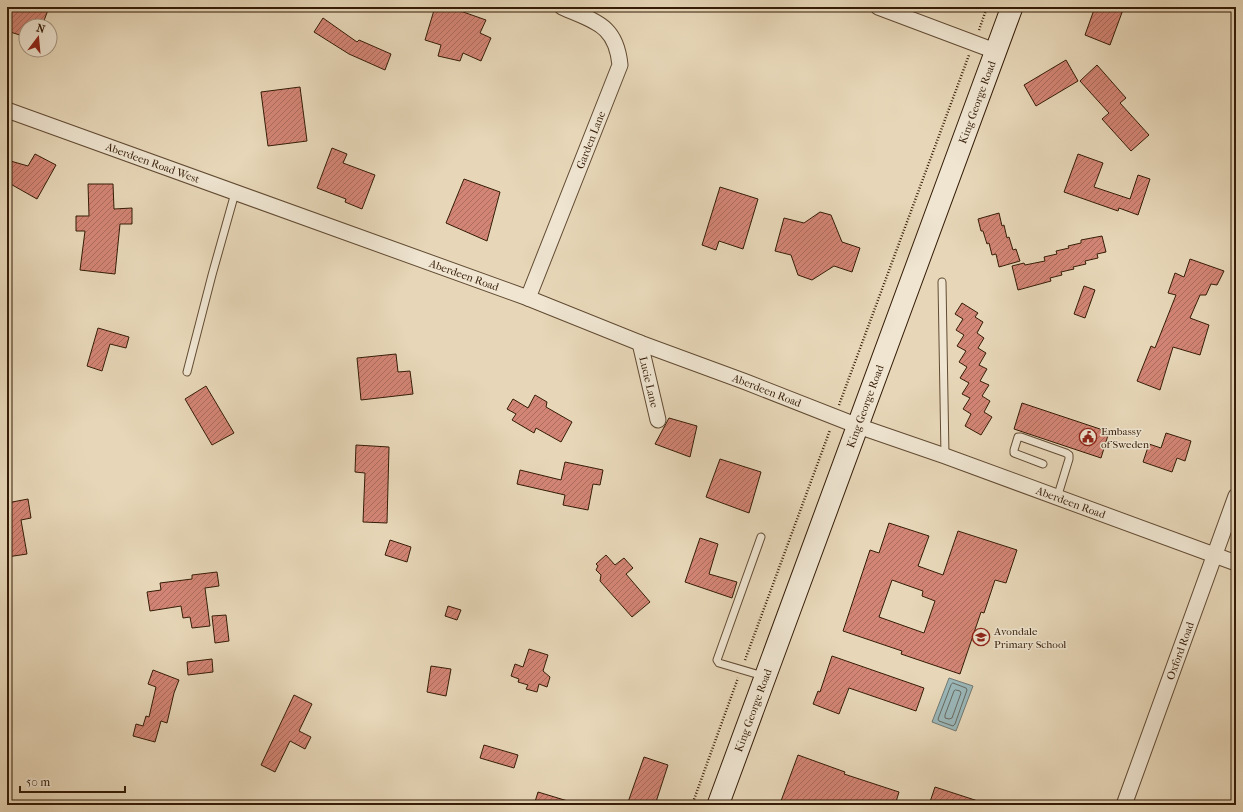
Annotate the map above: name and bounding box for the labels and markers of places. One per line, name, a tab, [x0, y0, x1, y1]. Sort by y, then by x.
place label: Embassy of Sweden	[1101, 425, 1150, 451]
public building icon: Embassy of Sweden	[1078, 427, 1098, 447]
place label: Avondale Primary School	[993, 625, 1066, 651]
school or university icon: Avondale Primary School	[971, 627, 991, 647]

